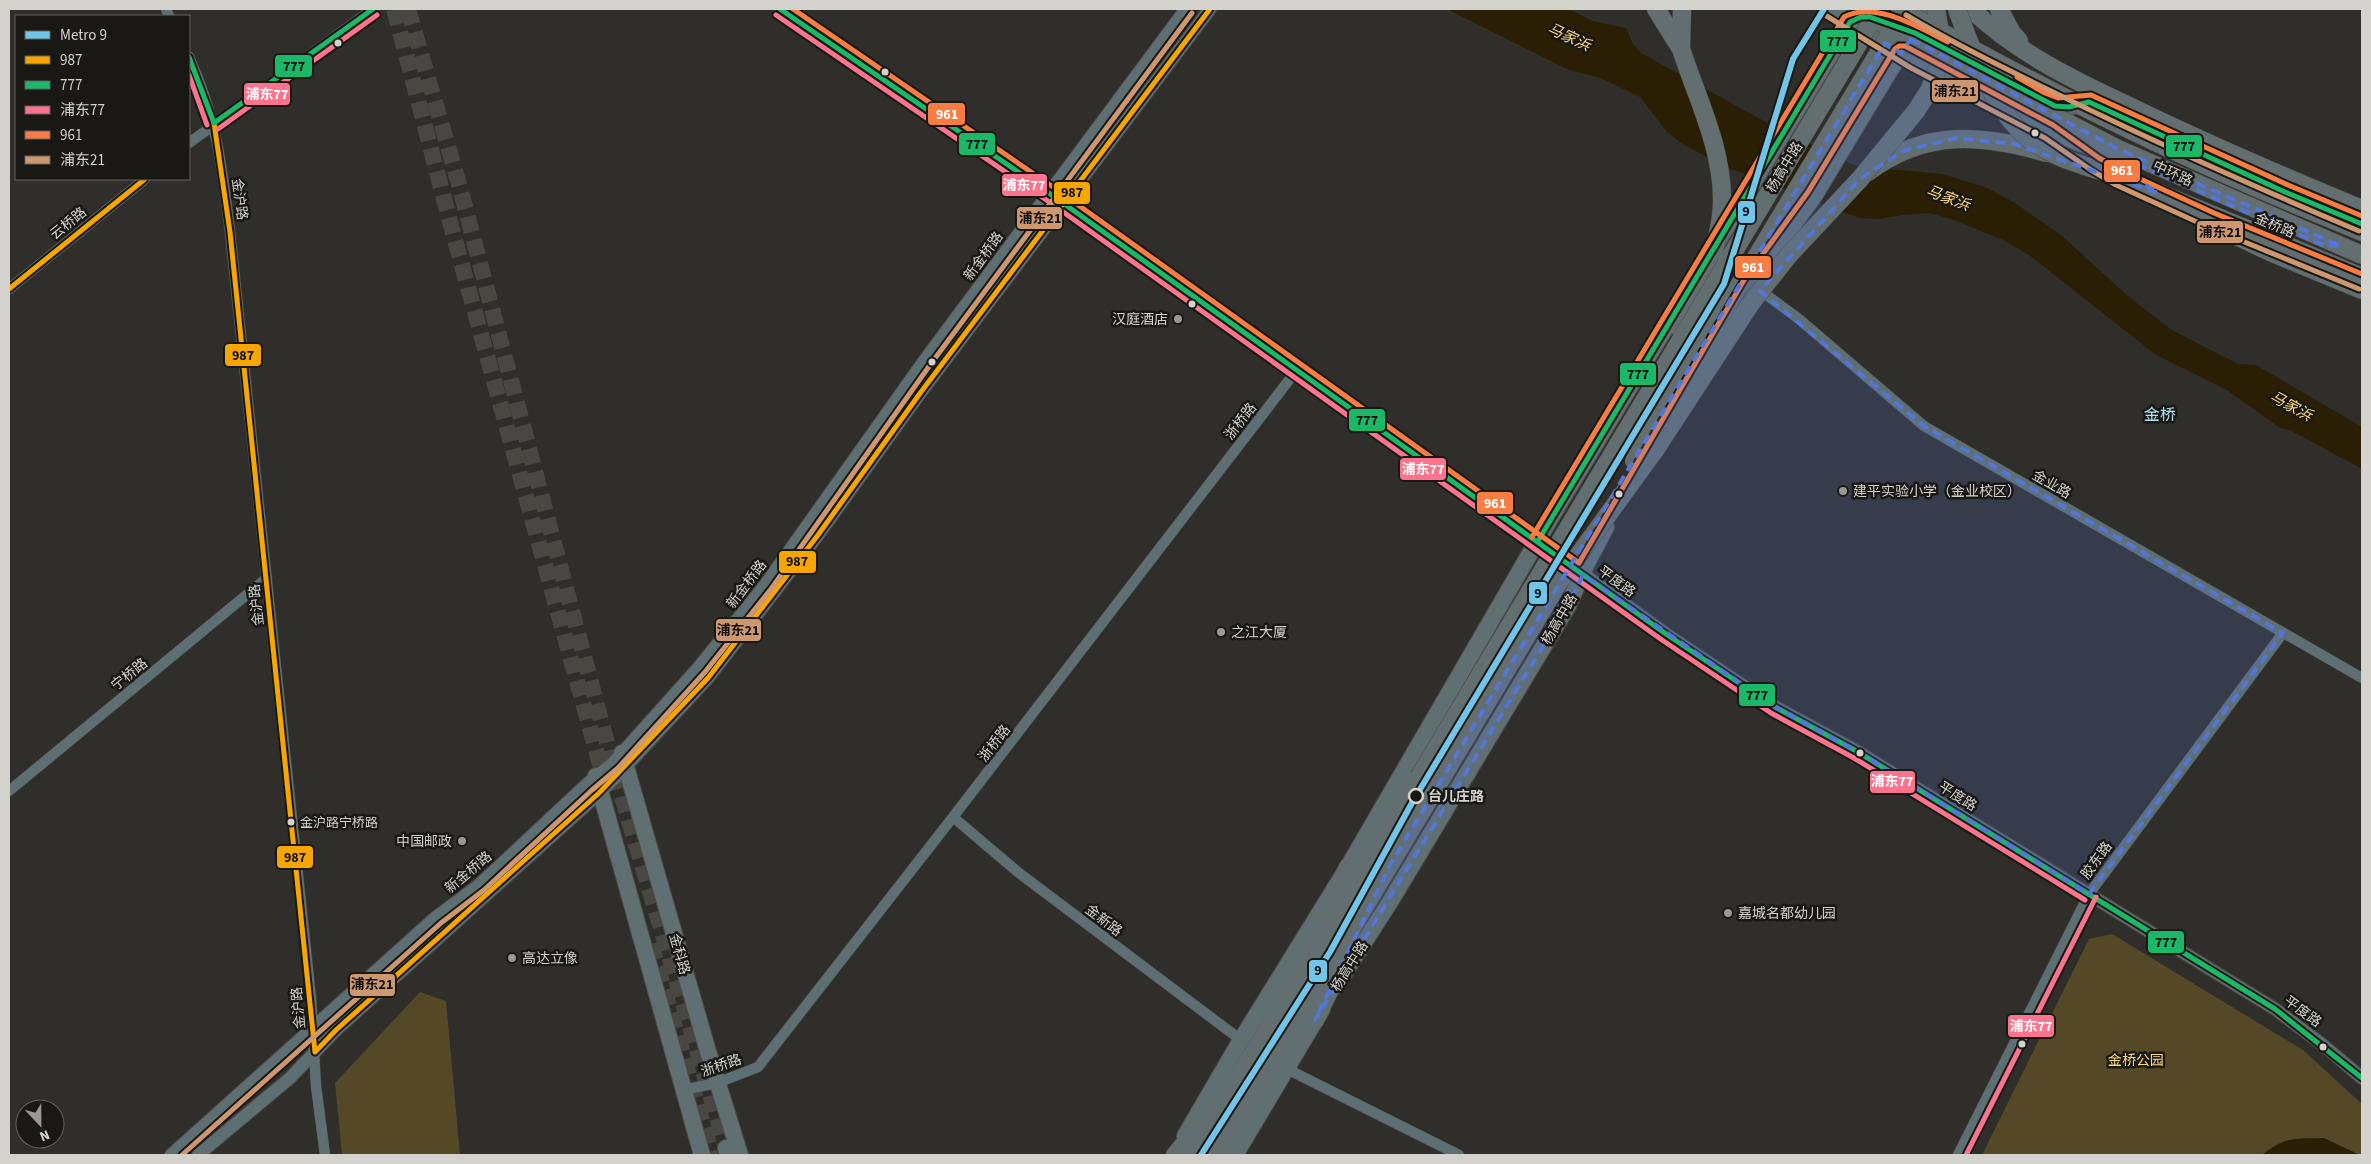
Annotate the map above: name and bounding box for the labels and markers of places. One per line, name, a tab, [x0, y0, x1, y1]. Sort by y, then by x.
unlabelled marker	[333, 38, 343, 48]
unlabelled marker	[880, 67, 890, 77]
unlabelled marker	[2030, 128, 2040, 138]
unlabelled marker	[1187, 299, 1197, 309]
place label: 汉庭酒店	[1112, 310, 1168, 330]
marker: 汉庭酒店	[1172, 313, 1184, 325]
unlabelled marker	[927, 357, 937, 367]
place label: 建平实验小学（金业校区）	[1853, 482, 2021, 502]
marker: 建平实验小学（金业校区）	[1837, 485, 1849, 497]
unlabelled marker	[1614, 489, 1624, 499]
place label: 之江大厦	[1231, 623, 1287, 643]
marker: 之江大厦	[1215, 626, 1227, 638]
unlabelled marker	[1855, 748, 1865, 758]
place label: 台儿庄路	[1428, 787, 1484, 807]
marker: 台儿庄路	[1408, 788, 1424, 804]
place label: 金沪路宁桥路	[300, 814, 378, 832]
marker: 金沪路宁桥路	[286, 817, 296, 827]
place label: 中国邮政	[396, 832, 452, 852]
marker: 中国邮政	[456, 835, 468, 847]
place label: 嘉城名都幼儿园	[1738, 904, 1836, 924]
marker: 嘉城名都幼儿园	[1722, 907, 1734, 919]
place label: 高达立像	[522, 949, 578, 969]
marker: 高达立像	[506, 952, 518, 964]
unlabelled marker	[2017, 1039, 2027, 1049]
unlabelled marker	[2318, 1042, 2328, 1052]

